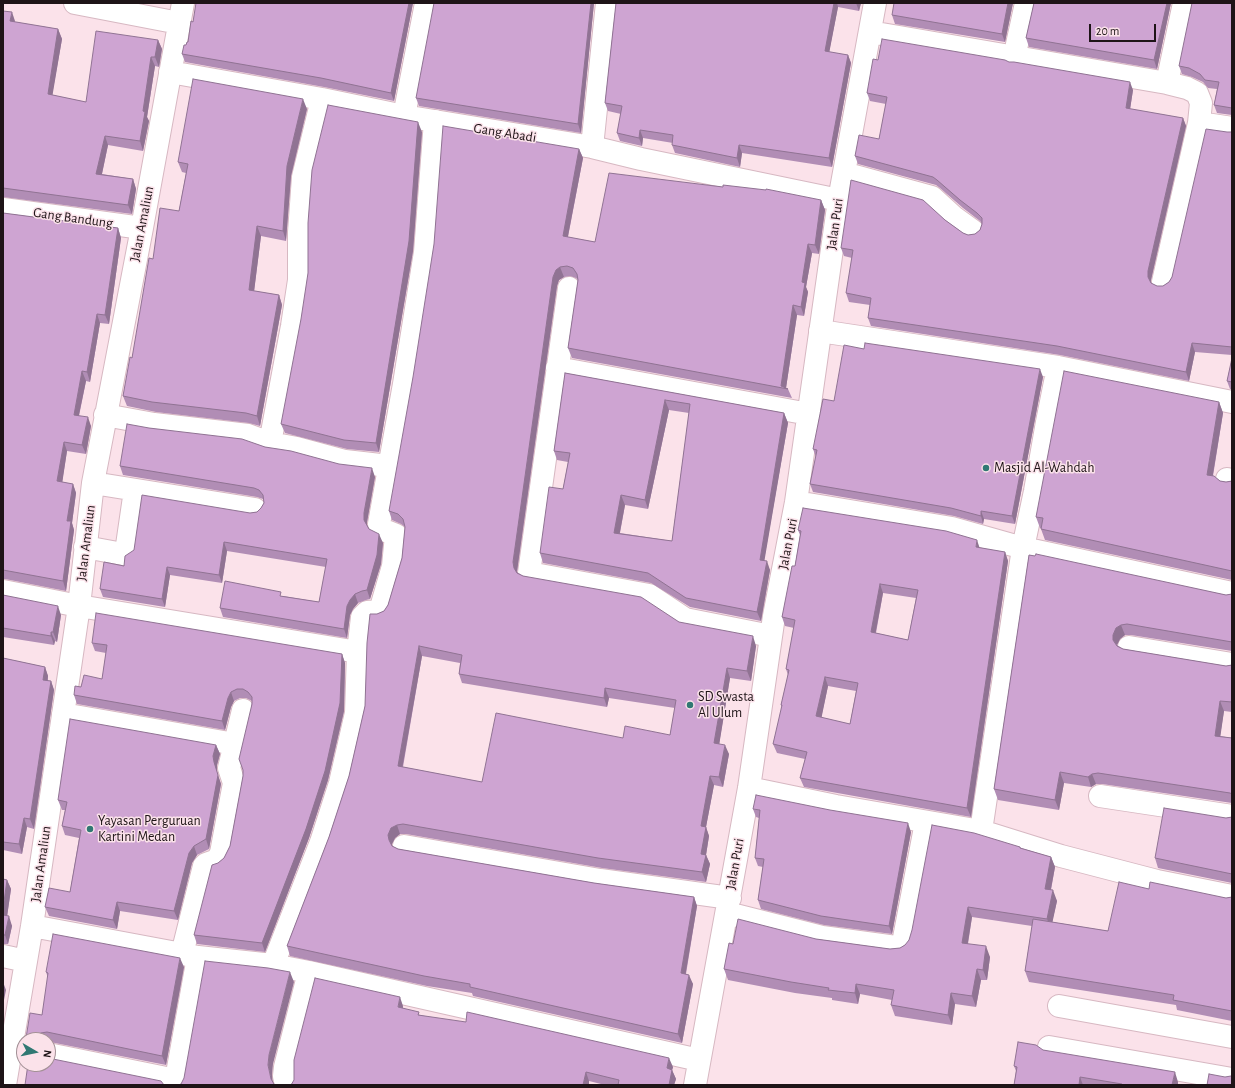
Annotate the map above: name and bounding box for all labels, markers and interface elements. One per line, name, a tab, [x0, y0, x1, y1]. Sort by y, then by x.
scale bar	[1091, 16, 1158, 42]
text: 20 m	[1096, 25, 1119, 37]
street label: Gang Abadi	[472, 120, 538, 146]
street label: Jalan Amaliun	[126, 185, 158, 263]
street label: Jalan Puri	[823, 197, 847, 251]
street label: Gang Bandung	[32, 204, 114, 232]
place label: Masjid Al-Wahdah	[994, 460, 1094, 476]
marker: Masjid Al-Wahdah	[981, 463, 991, 473]
street label: Jalan Amaliun	[73, 504, 99, 582]
street label: Jalan Puri	[775, 517, 801, 571]
place label: SD Swasta Al Ulum	[698, 689, 754, 722]
marker: SD Swasta Al Ulum	[685, 700, 695, 710]
place label: Yayasan Perguruan Kartini Medan	[98, 813, 201, 846]
marker: Yayasan Perguruan Kartini Medan	[85, 824, 95, 834]
street label: Jalan Amaliun	[27, 825, 55, 903]
street label: Jalan Puri	[722, 837, 748, 891]
north arrow	[16, 1032, 56, 1072]
text: N	[41, 1049, 53, 1058]

